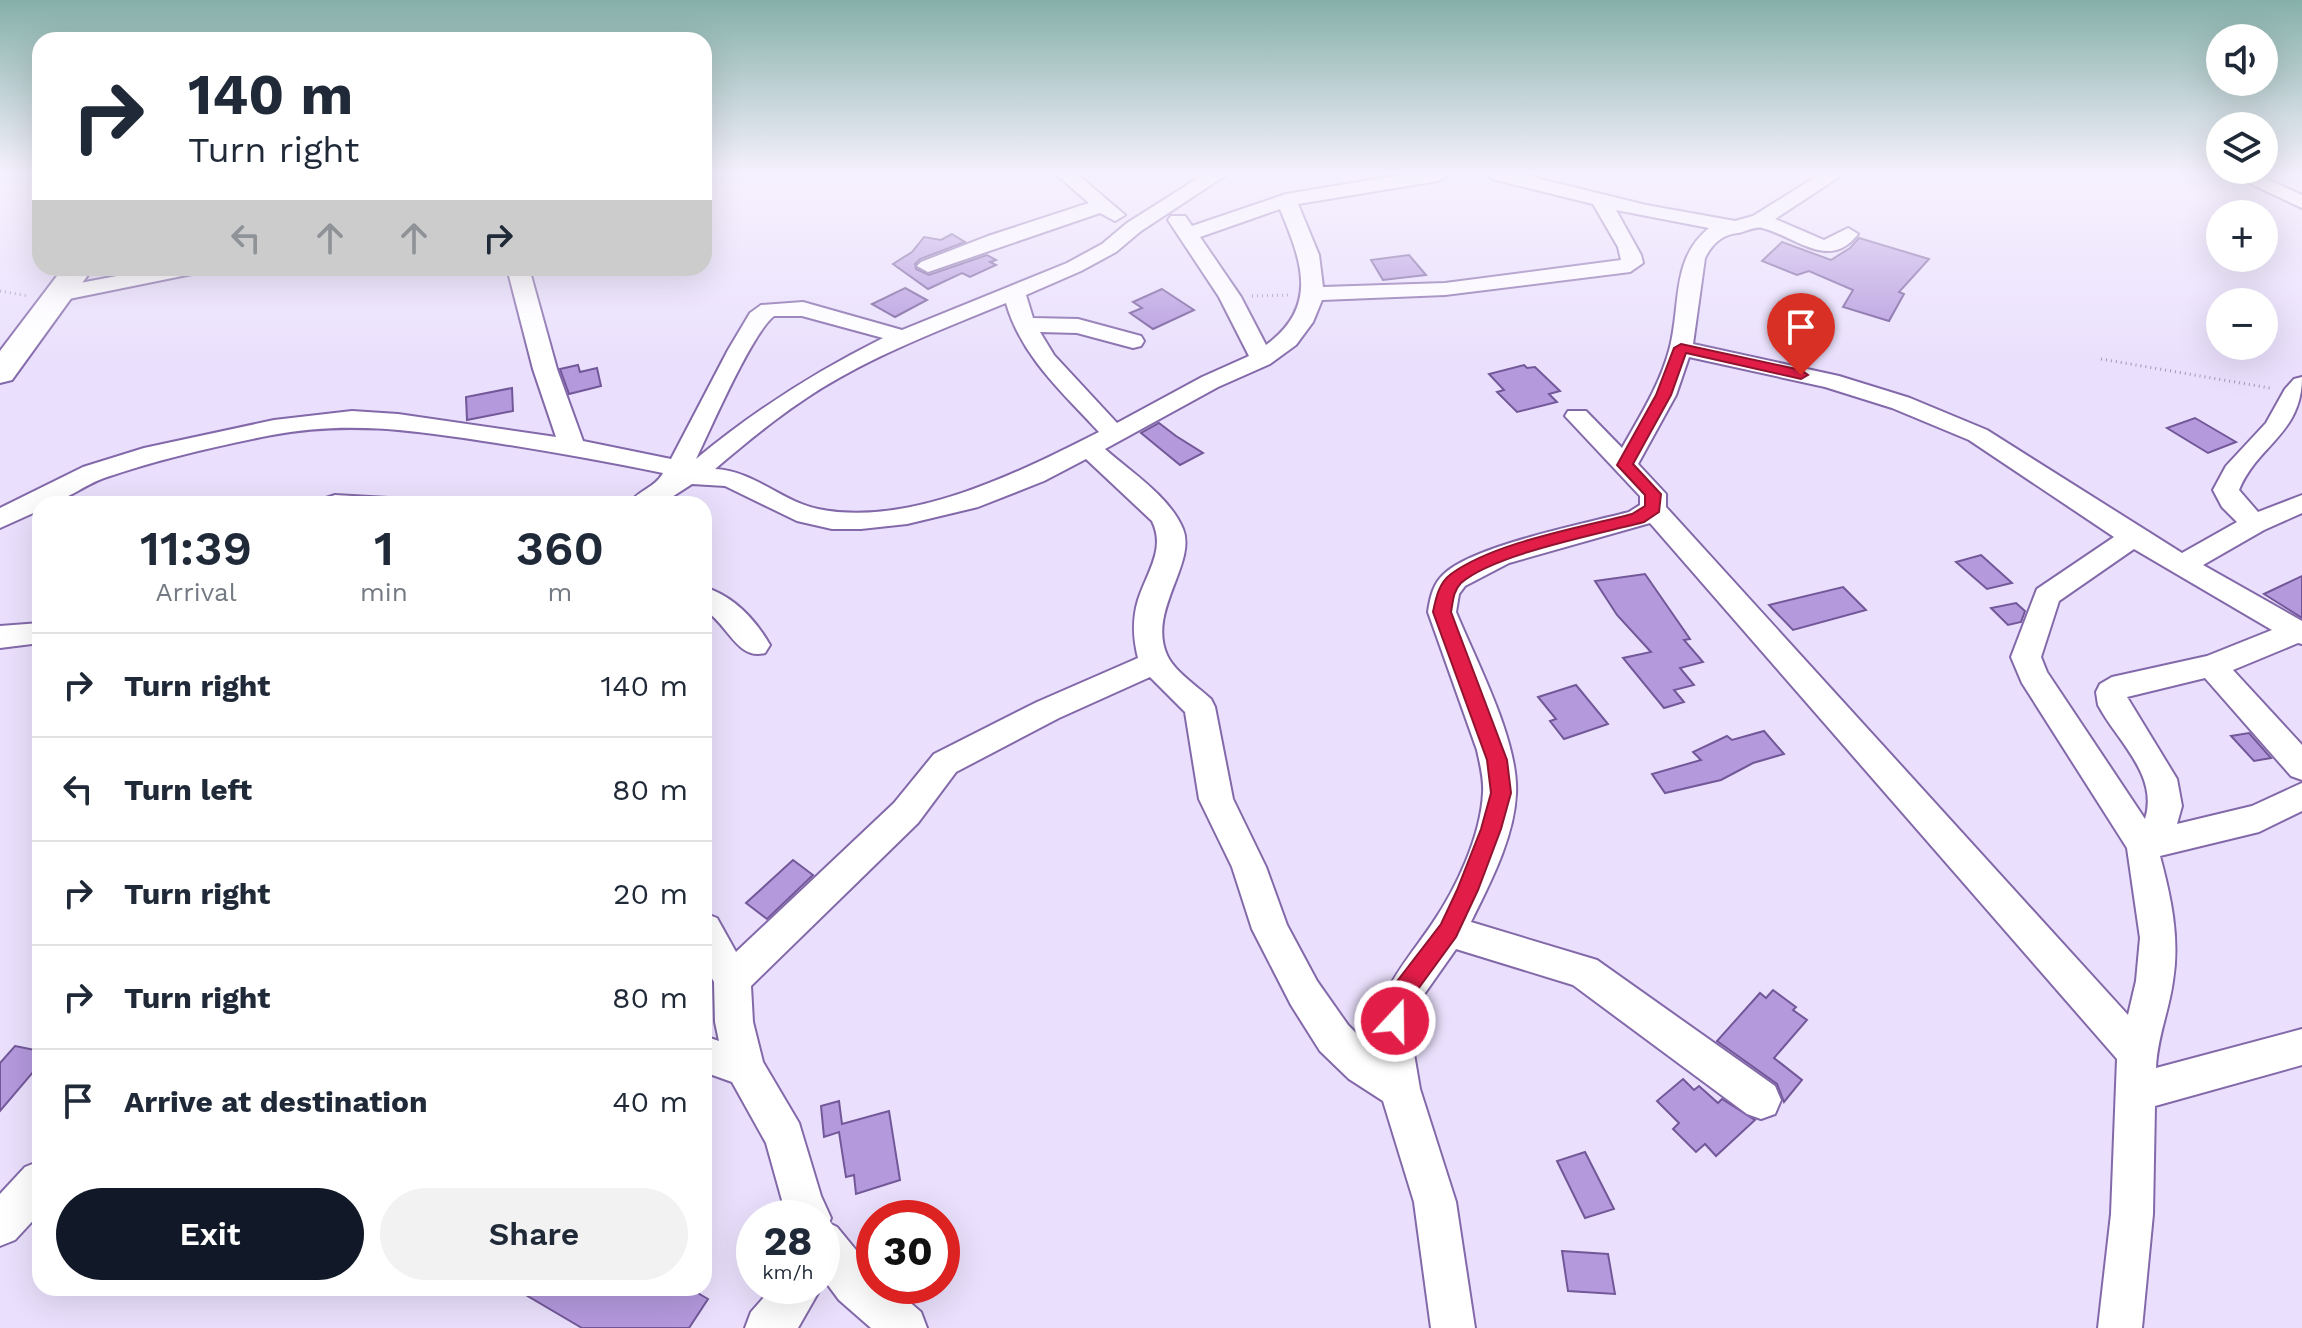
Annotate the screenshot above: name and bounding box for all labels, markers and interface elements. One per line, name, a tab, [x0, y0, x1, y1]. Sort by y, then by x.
map controls	[2206, 24, 2278, 360]
button: sound	[2206, 24, 2278, 96]
text: 140 m	[188, 62, 353, 128]
icon: right	[56, 64, 160, 168]
button: layers	[2206, 112, 2278, 184]
text: Turn right	[188, 129, 359, 171]
button: +	[2206, 200, 2278, 272]
icon: left	[224, 216, 268, 260]
icon: ahead	[308, 216, 352, 260]
icon: ahead	[392, 216, 436, 260]
icon: right	[476, 216, 520, 260]
button: −	[2206, 288, 2278, 360]
pin	[1767, 293, 1835, 375]
icon: arrive	[1779, 305, 1823, 349]
text: 11:39	[140, 520, 252, 577]
text: 1	[374, 520, 394, 577]
text: 360	[516, 520, 604, 577]
text: Arrival	[155, 577, 237, 607]
text: min	[360, 577, 408, 607]
text: m	[548, 577, 572, 607]
icon: right	[56, 663, 100, 707]
text: Turn right	[124, 668, 270, 703]
text: 140 m	[600, 668, 688, 703]
icon: left	[56, 767, 100, 811]
text: Turn left	[124, 772, 252, 807]
text: 80 m	[612, 772, 688, 807]
icon: right	[56, 871, 100, 915]
text: Turn right	[124, 876, 270, 911]
text: 20 m	[613, 876, 688, 911]
icon: right	[56, 975, 100, 1019]
position arrow	[1353, 979, 1437, 1063]
text: Turn right	[124, 980, 270, 1015]
text: 80 m	[612, 980, 688, 1015]
icon: arrive	[56, 1079, 100, 1123]
text: Arrive at destination	[124, 1084, 428, 1119]
text: 40 m	[612, 1084, 688, 1119]
button: Exit	[56, 1188, 364, 1280]
button: Share	[380, 1188, 688, 1280]
speed limit sign: 30	[856, 1200, 960, 1304]
text: 28	[764, 1218, 812, 1265]
text: km/h	[762, 1260, 814, 1284]

